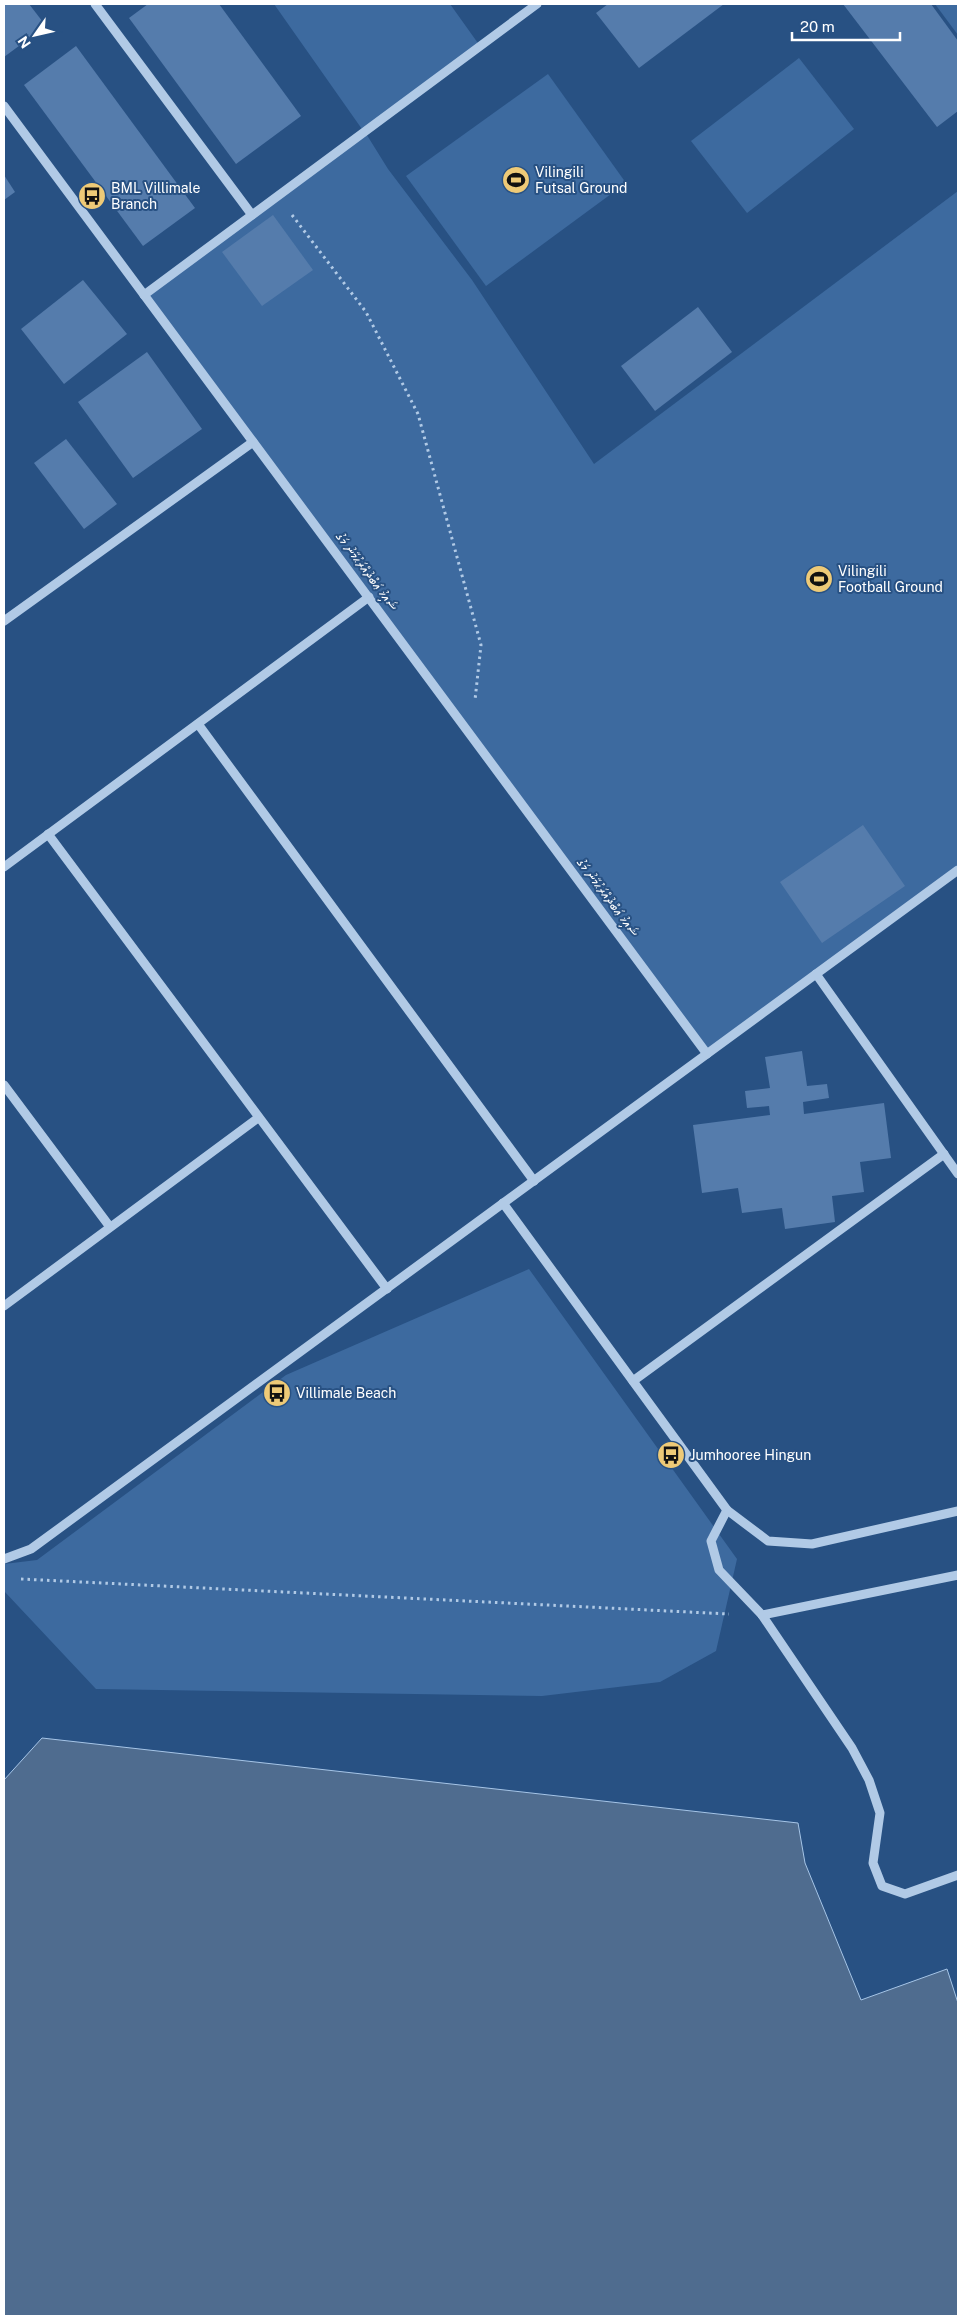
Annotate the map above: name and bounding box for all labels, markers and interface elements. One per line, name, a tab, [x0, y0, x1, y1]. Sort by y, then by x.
north arrow	[10, 10, 60, 60]
scale bar	[792, 10, 900, 42]
text: 20 m	[800, 18, 835, 35]
text: N	[15, 33, 34, 51]
place label: Vilingili Futsal Ground	[535, 164, 627, 196]
sports icon: Vilingili Futsal Ground	[501, 165, 531, 195]
place label: BML Villimale Branch	[111, 180, 200, 212]
bus stop icon: BML Villimale Branch	[77, 181, 107, 211]
street label: ޝައިިޚު ޢަބްދުއްރަޙުމާނު މަގު	[330, 528, 402, 615]
place label: Vilingili Football Ground	[838, 563, 943, 595]
sports icon: Vilingili Football Ground	[804, 564, 834, 594]
street label: ޝައިިޚު ޢަބްދުއްރަޙުމާނު މަގު	[571, 854, 643, 941]
bus stop icon: Villimale Beach	[262, 1378, 292, 1408]
place label: Villimale Beach	[296, 1385, 396, 1401]
bus stop icon: Jumhooree Hingun	[656, 1440, 686, 1470]
place label: Jumhooree Hingun	[690, 1447, 811, 1463]

